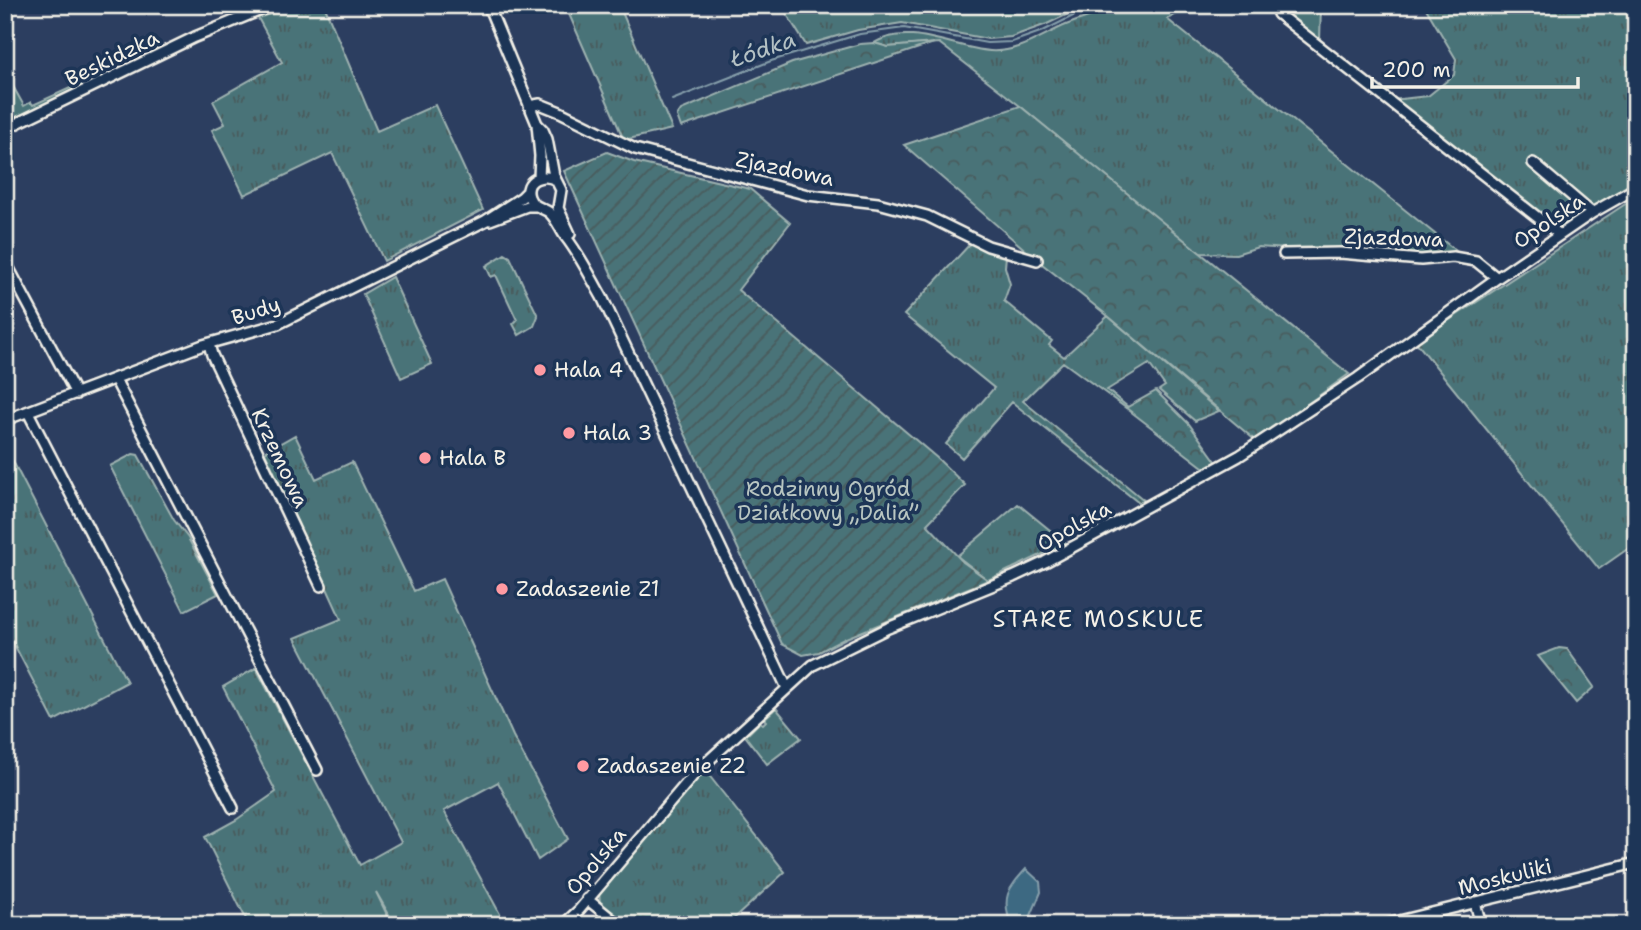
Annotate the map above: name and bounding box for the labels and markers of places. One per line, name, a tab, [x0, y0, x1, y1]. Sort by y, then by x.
place label: Hala 4	[554, 356, 623, 384]
marker: Hala 4	[532, 362, 548, 378]
place label: Hala 3	[583, 419, 652, 447]
marker: Hala 3	[561, 425, 577, 441]
place label: Hala B	[439, 444, 506, 472]
marker: Hala B	[417, 450, 433, 466]
place label: Zadaszenie Z1	[516, 575, 660, 603]
marker: Zadaszenie Z1	[494, 581, 510, 597]
place label: Zadaszenie Z2	[597, 752, 746, 780]
marker: Zadaszenie Z2	[575, 758, 591, 774]

